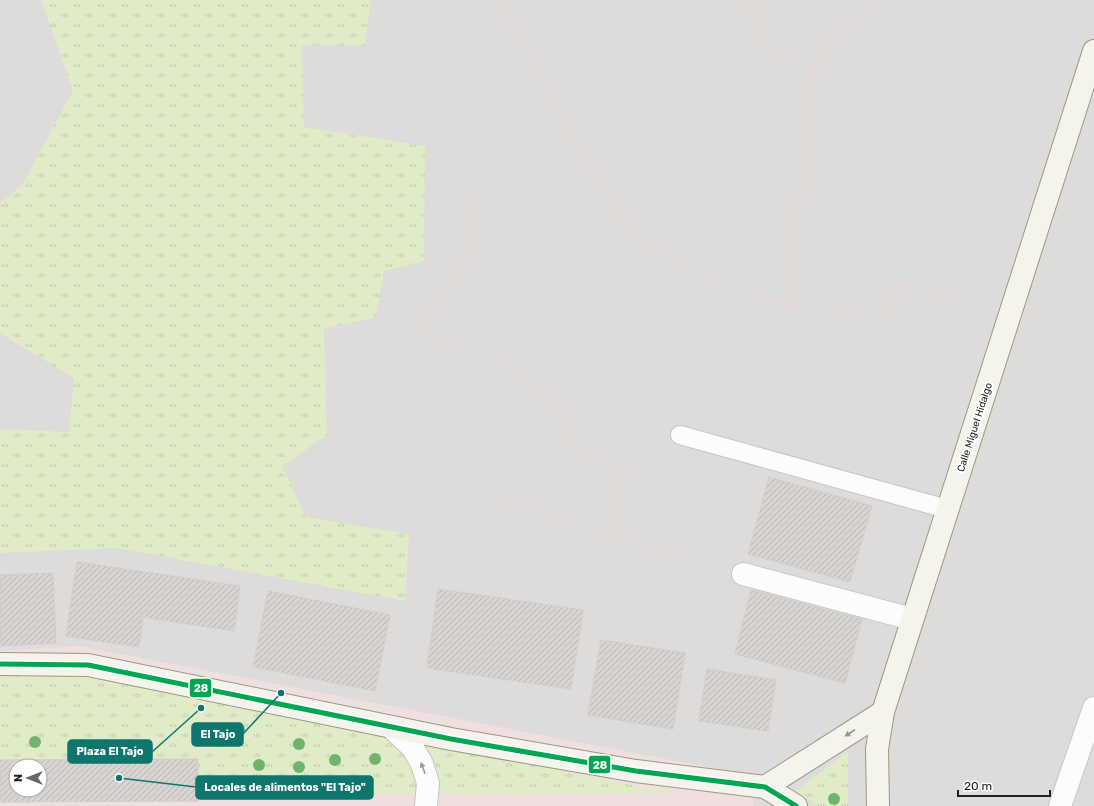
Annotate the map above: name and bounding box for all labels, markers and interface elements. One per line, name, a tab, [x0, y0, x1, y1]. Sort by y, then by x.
street label: Calle Miguel Hidalgo	[955, 381, 995, 473]
line badge: 28	[189, 678, 212, 698]
text: 28	[194, 682, 208, 695]
callout: El Tajo	[192, 723, 243, 746]
text: El Tajo	[200, 728, 236, 741]
one-way arrow	[845, 729, 855, 737]
callout: Plaza El Tajo	[68, 740, 152, 763]
text: Plaza El Tajo	[76, 745, 144, 758]
line badge: 28	[588, 755, 611, 774]
north arrow	[8, 758, 48, 798]
text: 28	[593, 759, 607, 772]
one-way arrow	[419, 761, 425, 773]
scale bar	[958, 772, 1050, 798]
text: N	[12, 774, 25, 782]
callout: Locales de alimentos "El Tajo"	[196, 776, 373, 799]
text: 20 m	[964, 779, 992, 793]
text: Locales de alimentos "El Tajo"	[204, 781, 366, 794]

